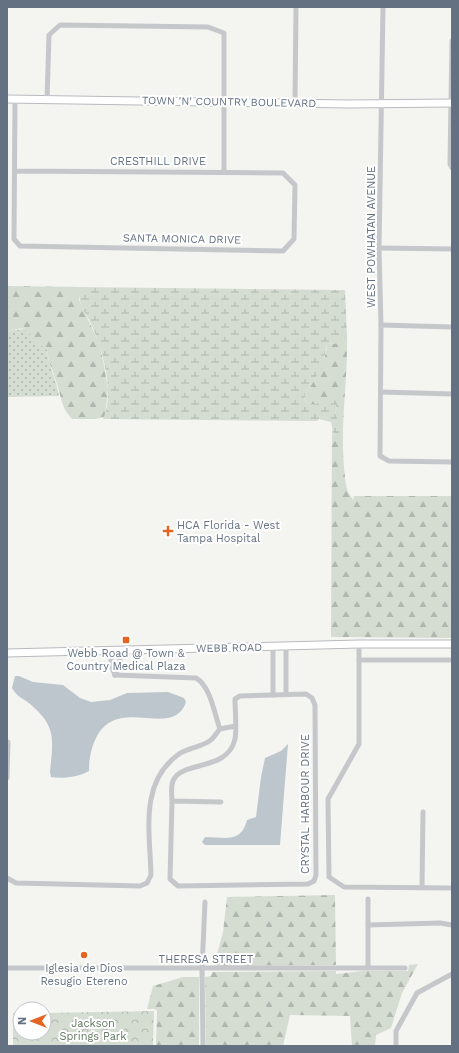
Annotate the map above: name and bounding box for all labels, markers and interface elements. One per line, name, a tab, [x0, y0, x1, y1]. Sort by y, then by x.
street label: TOWN 'N' COUNTRY BOULEVARD	[142, 94, 316, 110]
street label: CRESTHILL DRIVE	[110, 155, 206, 168]
street label: WEST POWHATAN AVENUE	[365, 166, 378, 308]
street label: SANTA MONICA DRIVE	[123, 231, 241, 247]
place label: HCA Florida - West Tampa Hospital	[177, 519, 280, 545]
marker: HCA Florida - West Tampa Hospital	[162, 525, 174, 537]
marker: Webb Road @ Town & Country Medical Plaza	[121, 635, 131, 645]
street label: WEBB ROAD	[196, 641, 262, 655]
place label: Webb Road @ Town & Country Medical Plaza	[67, 647, 185, 673]
street label: CRYSTAL HARBOUR DRIVE	[299, 734, 312, 874]
marker: Iglesia de Dios Resugio Etereno	[79, 950, 89, 960]
street label: THERESA STREET	[159, 953, 254, 966]
place label: Iglesia de Dios Resugio Etereno	[40, 962, 128, 988]
north arrow	[12, 1001, 52, 1041]
text: N	[16, 1017, 29, 1025]
park label: Jackson Springs Park	[59, 1017, 127, 1043]

